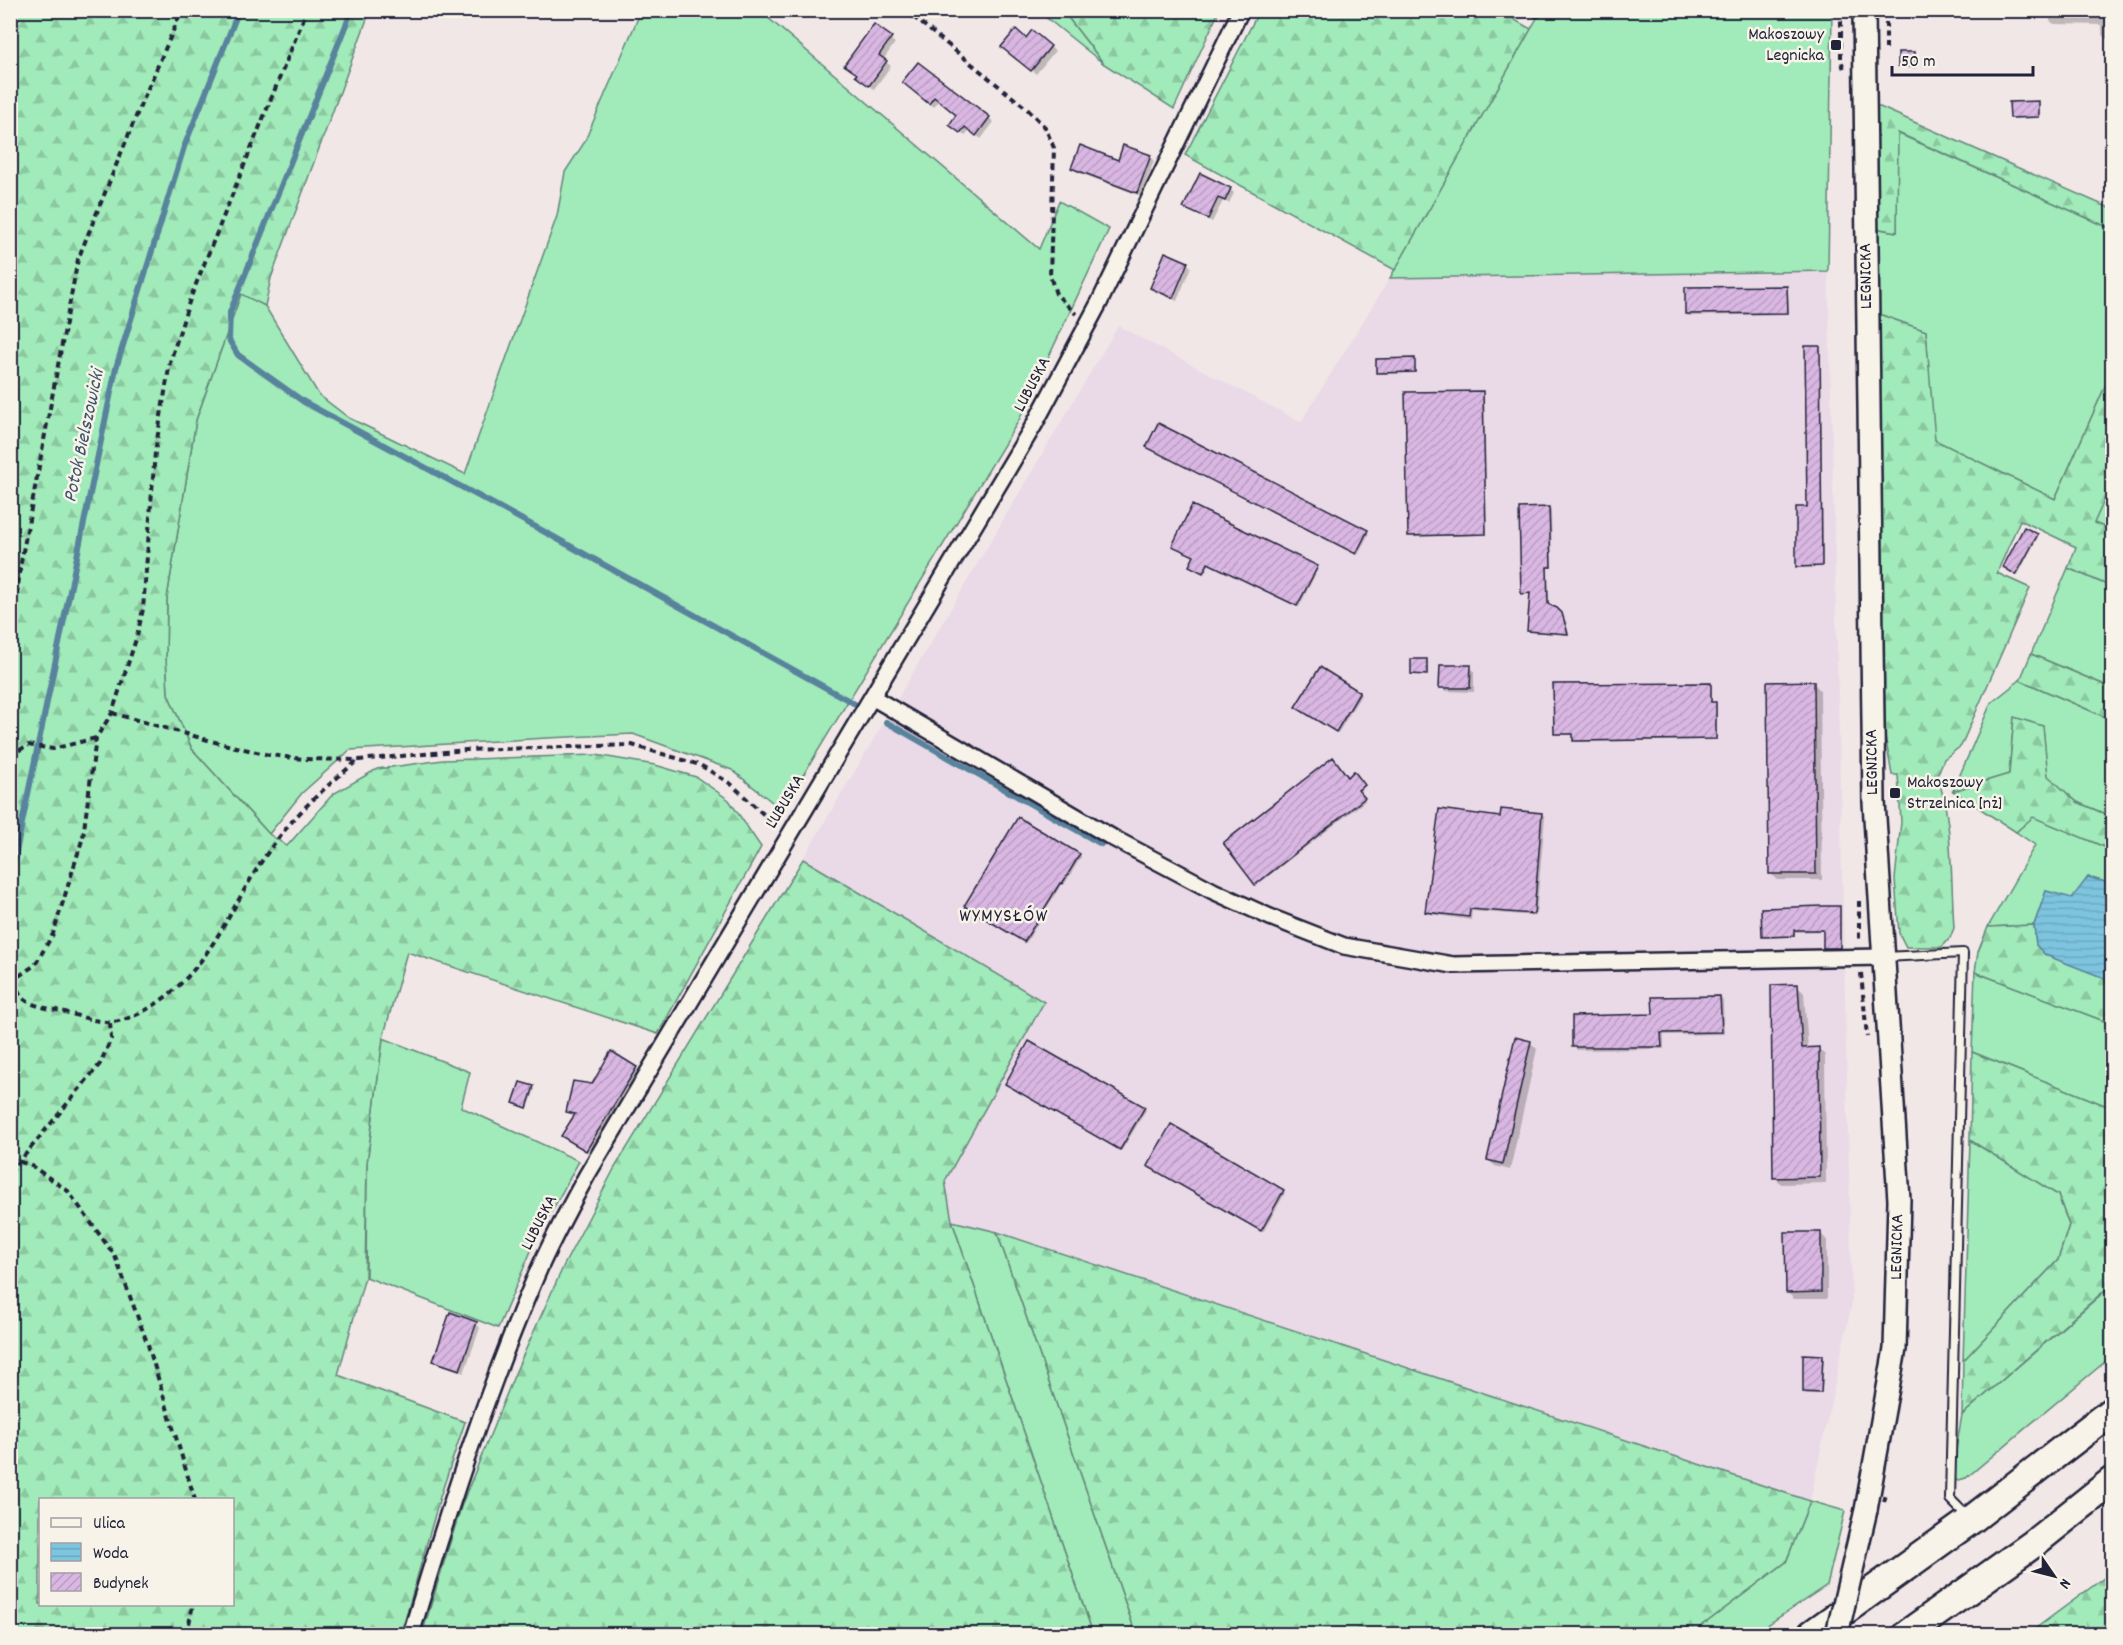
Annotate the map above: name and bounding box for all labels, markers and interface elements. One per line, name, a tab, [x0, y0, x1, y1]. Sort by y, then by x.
place label: Makoszowy Legnicka	[1748, 23, 1825, 69]
marker: Makoszowy Legnicka	[1829, 38, 1843, 52]
scale bar	[1892, 39, 2033, 77]
text: 50 m	[1901, 50, 1936, 75]
street label: LEGNICKA	[1854, 243, 1880, 309]
street label: LUBUSKA	[1008, 353, 1058, 417]
water label: Potok Bielszowicki	[57, 364, 113, 505]
street label: LEGNICKA	[1860, 729, 1886, 795]
street label: LUBUSKA	[760, 770, 812, 834]
place label: Makoszowy Strzelnica [nż]	[1907, 771, 2002, 817]
marker: Makoszowy Strzelnica [nż]	[1888, 786, 1902, 800]
district label: WYMYSŁÓW	[959, 903, 1049, 931]
street label: LUBUSKA	[515, 1191, 565, 1255]
street label: LEGNICKA	[1885, 1214, 1911, 1280]
legend	[39, 1498, 234, 1606]
text: Ulica	[93, 1512, 125, 1537]
text: Woda	[93, 1542, 129, 1567]
north arrow	[2024, 1546, 2084, 1606]
text: Budynek	[93, 1572, 149, 1597]
text: N	[2052, 1573, 2076, 1593]

